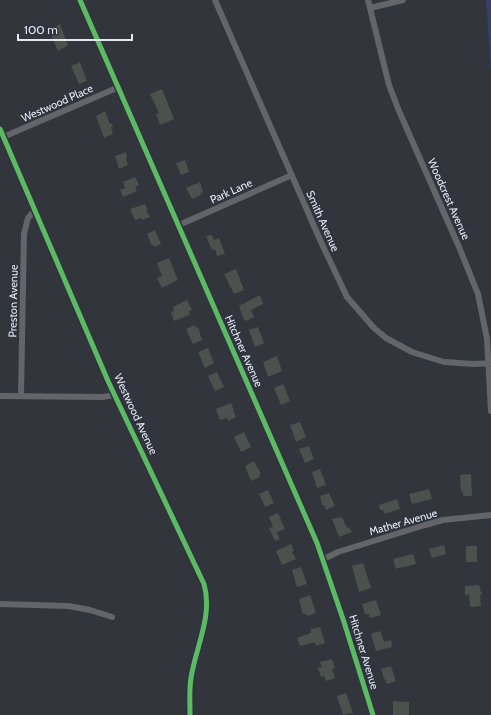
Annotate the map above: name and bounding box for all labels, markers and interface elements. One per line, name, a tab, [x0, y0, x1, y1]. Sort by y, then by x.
scale bar	[18, 16, 132, 42]
text: 100 m	[24, 22, 58, 37]
street label: Westwood Place	[19, 81, 95, 125]
street label: Woodcrest Avenue	[425, 156, 473, 242]
street label: Park Lane	[208, 175, 255, 207]
street label: Smith Avenue	[303, 188, 343, 254]
street label: Preston Avenue	[5, 264, 21, 338]
street label: Hitchner Avenue	[222, 313, 266, 389]
street label: Westwood Avenue	[111, 371, 161, 457]
street label: Mather Avenue	[367, 505, 439, 538]
street label: Hitchner Avenue	[346, 613, 382, 691]

